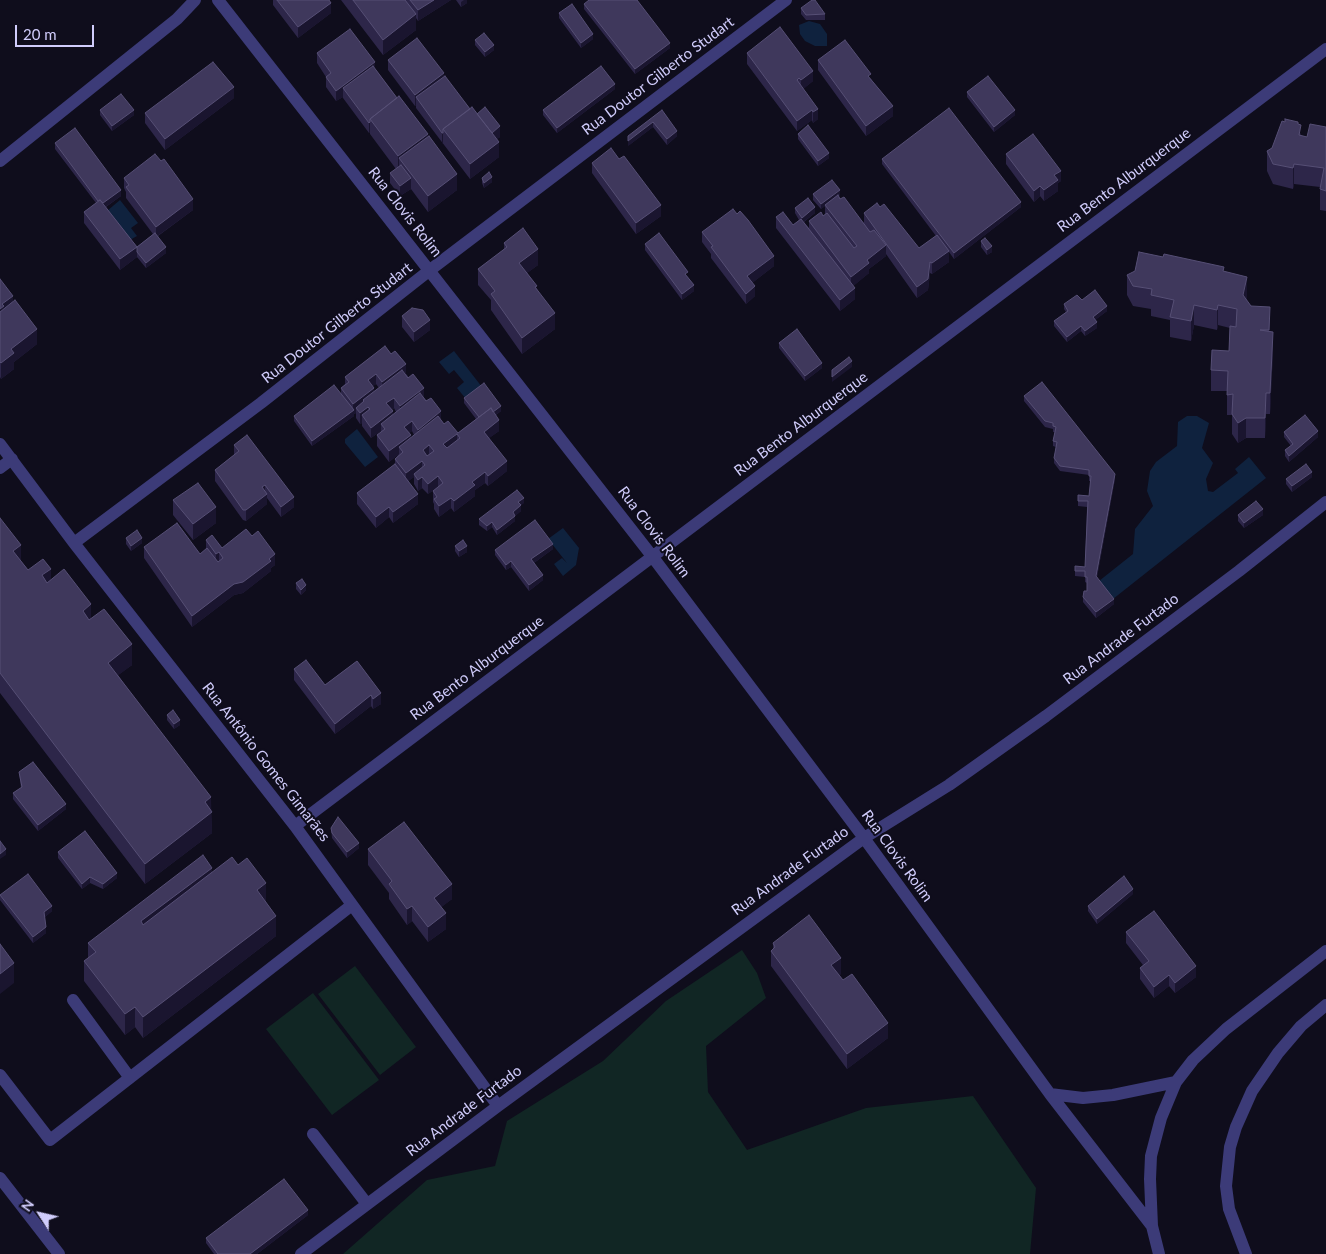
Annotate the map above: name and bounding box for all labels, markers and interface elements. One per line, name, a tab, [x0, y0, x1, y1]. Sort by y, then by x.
street label: Rua Doutor Gilberto Studart	[578, 13, 738, 139]
scale bar	[18, 15, 96, 47]
text: 20 m	[23, 25, 57, 43]
street label: Rua Bento Alburquerque	[1054, 124, 1194, 236]
street label: Rua Clovis Rolim	[364, 163, 446, 261]
street label: Rua Doutor Gilberto Studart	[258, 259, 416, 387]
street label: Rua Bento Alburquerque	[731, 368, 871, 480]
street label: Rua Clovis Rolim	[614, 483, 694, 581]
street label: Rua Andrade Furtado	[1060, 590, 1182, 688]
street label: Rua Bento Alburquerque	[407, 612, 547, 724]
street label: Rua Antônio Gomes Gimarães	[198, 679, 334, 845]
street label: Rua Clovis Rolim	[858, 807, 936, 905]
street label: Rua Andrade Furtado	[728, 823, 852, 919]
street label: Rua Andrade Furtado	[403, 1062, 525, 1160]
north arrow	[15, 1189, 65, 1239]
text: N	[17, 1196, 37, 1214]

